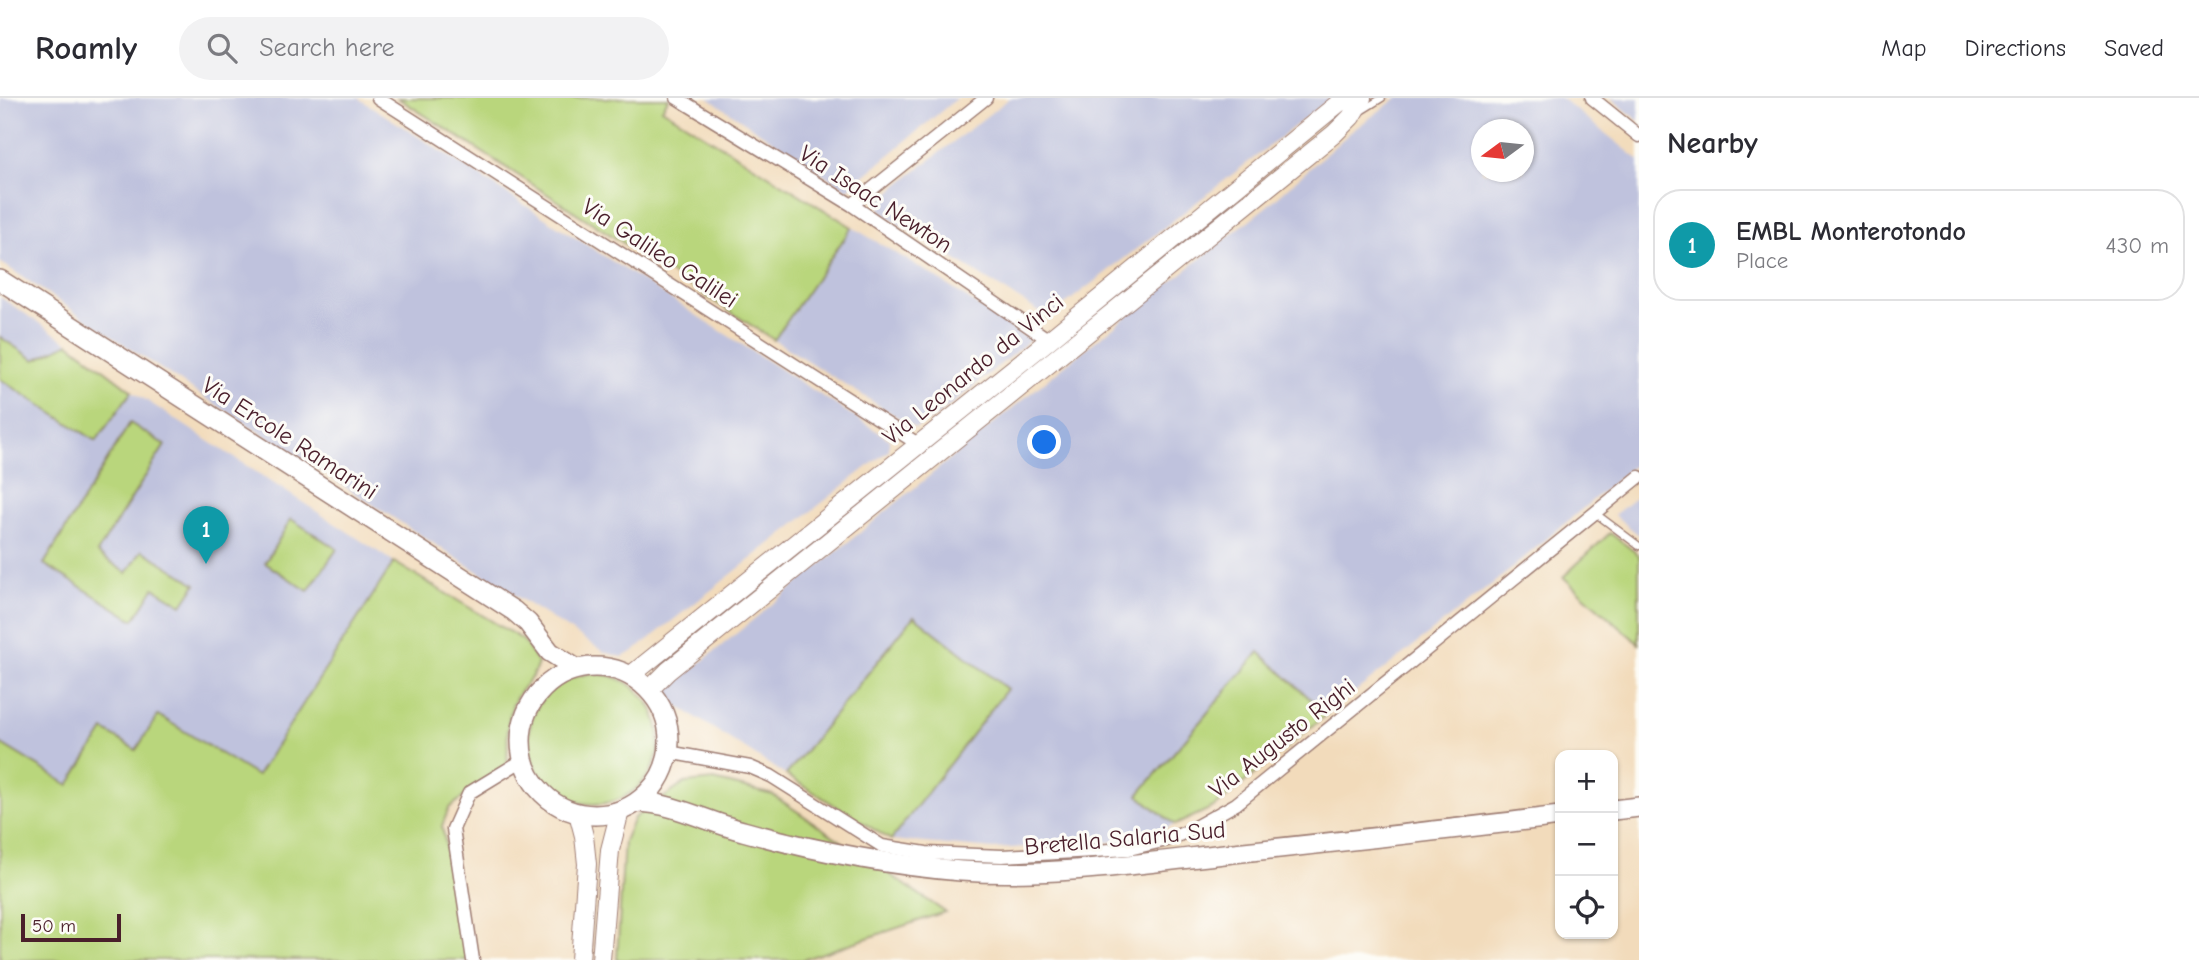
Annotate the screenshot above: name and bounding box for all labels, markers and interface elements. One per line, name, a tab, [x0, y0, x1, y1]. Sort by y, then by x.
search box	[179, 17, 669, 80]
text: Roamly	[35, 29, 137, 67]
icon: search	[203, 29, 241, 67]
text: Search here	[259, 33, 395, 63]
text: Map	[1881, 34, 1927, 62]
text: Directions	[1965, 34, 2066, 62]
text: Saved	[2104, 34, 2164, 62]
north arrow	[1471, 119, 1534, 182]
text: Nearby	[1667, 126, 1758, 161]
street label: Via Isaac Newton	[794, 139, 958, 259]
street label: Via Galileo Galilei	[577, 192, 743, 314]
text: EMBL Monterotondo	[1736, 217, 1966, 247]
text: 1	[1687, 232, 1697, 259]
text: 430 m	[2106, 232, 2169, 259]
text: Place	[1736, 247, 1788, 274]
street label: Via Leonardo da Vinci	[877, 287, 1069, 451]
street label: Via Ercole Ramarini	[197, 371, 383, 505]
your location	[1027, 425, 1061, 459]
pin: 1	[183, 506, 229, 564]
street label: Via Augusto Righi	[1203, 672, 1361, 804]
map controls	[1555, 750, 1618, 939]
button: +	[1555, 750, 1618, 813]
button: −	[1555, 813, 1618, 876]
street label: Bretella Salaria Sud	[1023, 815, 1227, 861]
button: locate	[1555, 876, 1618, 939]
scale bar	[21, 911, 121, 943]
text: 50 m	[32, 915, 76, 937]

